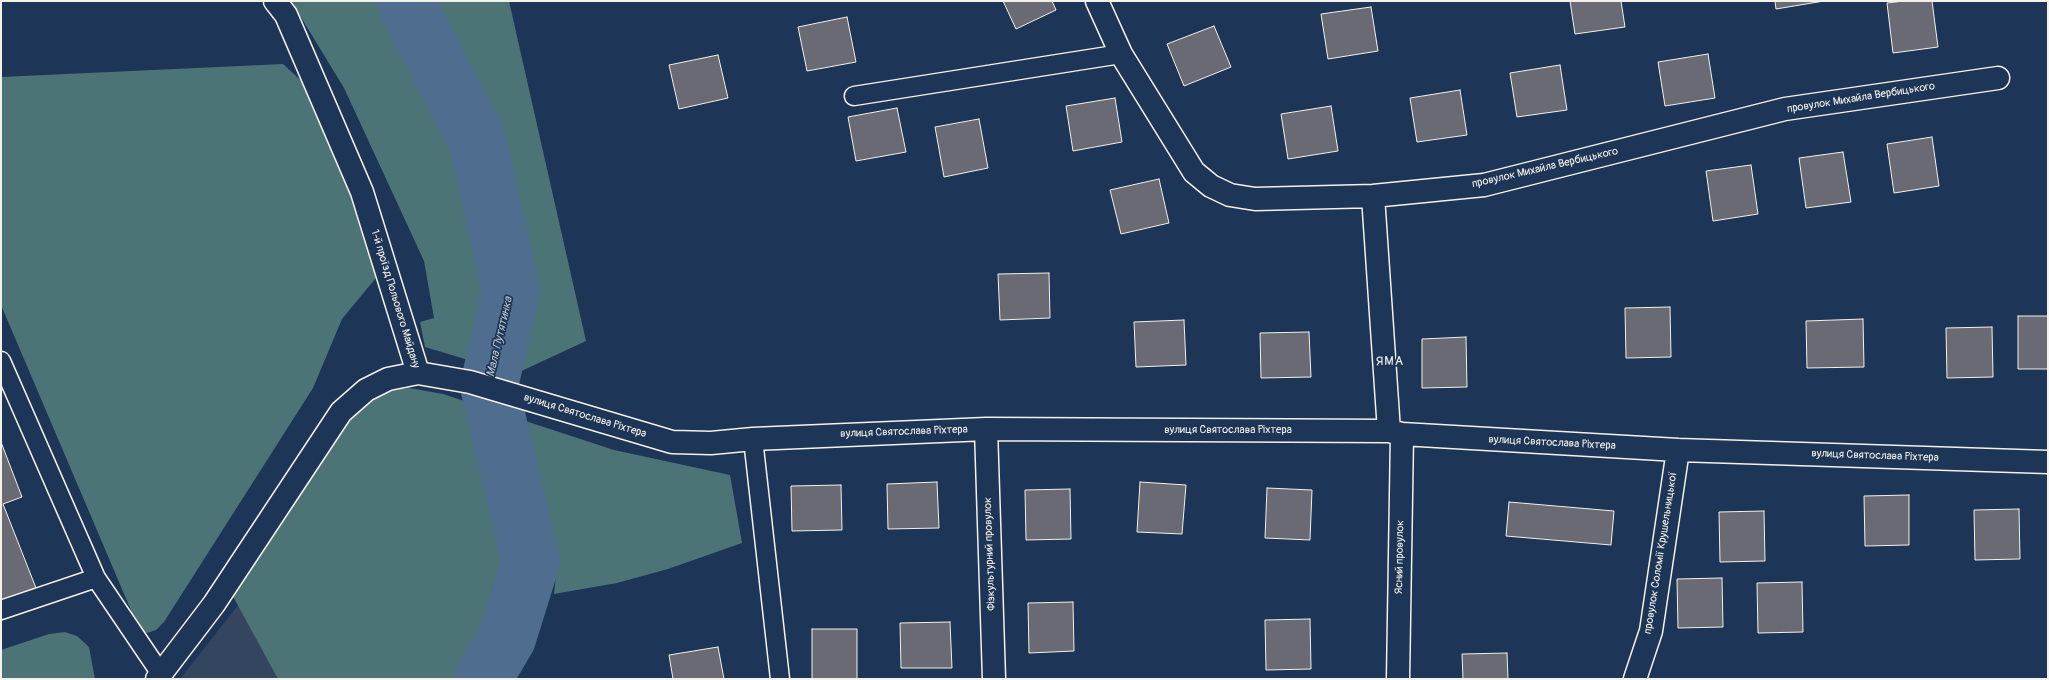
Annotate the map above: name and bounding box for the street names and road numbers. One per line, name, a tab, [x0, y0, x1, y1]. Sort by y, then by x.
street label: провулок Михайла Вербицького	[1786, 80, 1936, 116]
street label: провулок Михайла Вербицького	[1471, 145, 1619, 191]
street label: 1-й проїзд Польового Майдану	[368, 228, 422, 370]
street label: вулиця Святослава Ріхтера	[522, 391, 648, 441]
street label: вулиця Святослава Ріхтера	[840, 423, 968, 441]
street label: вулиця Святослава Ріхтера	[1164, 423, 1292, 437]
street label: вулиця Святослава Ріхтера	[1488, 433, 1616, 453]
street label: вулиця Святослава Ріхтера	[1811, 447, 1939, 465]
street label: провулок Соломії Крушельницької	[1642, 471, 1680, 635]
street label: Фізкультурний провулок	[981, 497, 999, 611]
street label: Ясний провулок	[1393, 520, 1407, 594]

